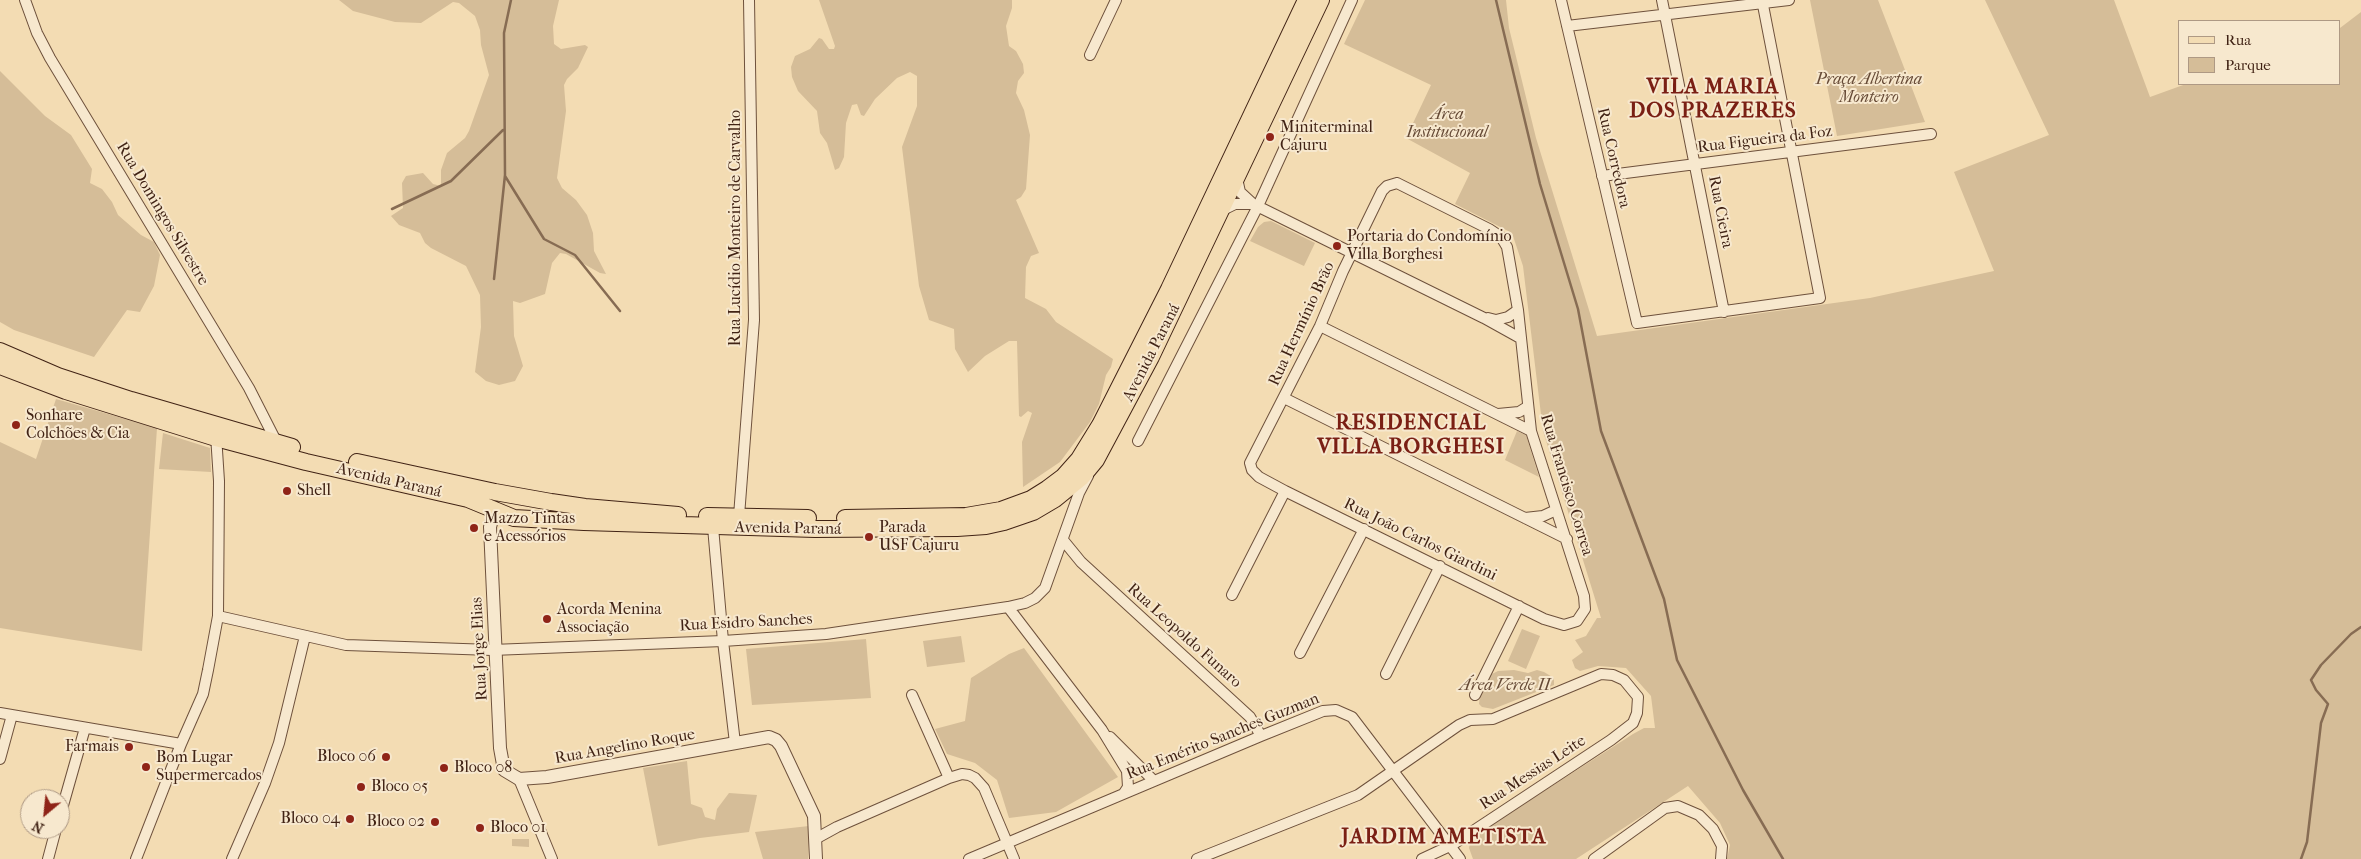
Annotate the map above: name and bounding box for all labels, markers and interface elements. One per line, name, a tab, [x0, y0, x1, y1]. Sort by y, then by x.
legend	[2178, 20, 2341, 85]
text: Rua	[2225, 31, 2251, 49]
text: Parque	[2225, 56, 2271, 74]
park label: Praça Albertina Monteiro	[1816, 70, 1922, 108]
district label: VILA MARIA DOS PRAZERES	[1628, 75, 1798, 125]
park label: Área Institucional	[1406, 105, 1488, 143]
street label: Rua Corredora	[1592, 106, 1634, 210]
street label: Rua Lucídio Monteiro de Carvalho	[726, 110, 746, 346]
place label: Miniterminal Cajuru	[1280, 118, 1373, 156]
street label: Rua Figueira da Foz	[1696, 122, 1834, 158]
marker: Miniterminal Cajuru	[1264, 131, 1276, 143]
street label: Rua Domingos Silvestre	[112, 139, 212, 289]
street label: Rua Cieira	[1704, 174, 1736, 250]
place label: Portaria do Condomínio Villa Borghesi	[1347, 227, 1512, 265]
marker: Portaria do Condomínio Villa Borghesi	[1331, 240, 1343, 252]
street label: Rua Hermínio Brão	[1265, 259, 1339, 389]
street label: Avenida Paraná	[1119, 301, 1185, 405]
place label: Sonhare Colchões & Cia	[26, 406, 130, 444]
district label: RESIDENCIAL VILLA BORGHESI	[1315, 411, 1507, 461]
street label: Rua Francisco Correa	[1535, 412, 1597, 558]
marker: Sonhare Colchões & Cia	[10, 419, 22, 431]
street label: Avenida Paraná	[335, 460, 443, 502]
place label: Shell	[297, 481, 331, 501]
marker: Shell	[281, 485, 293, 497]
street label: Rua João Carlos Giardini	[1340, 495, 1500, 585]
place label: Mazzo Tintas e Acessórios	[484, 509, 575, 547]
street label: Avenida Paraná	[734, 518, 842, 540]
place label: Parada USF Cajuru	[879, 518, 959, 556]
marker: Mazzo Tintas e Acessórios	[468, 522, 480, 534]
marker: Parada USF Cajuru	[863, 531, 875, 543]
street label: Rua Leopoldo Funaro	[1123, 580, 1245, 692]
street label: Rua Jorge Elias	[468, 597, 492, 701]
place label: Acorda Menina Associação	[557, 600, 662, 638]
street label: Rua Esidro Sanches	[679, 610, 813, 636]
marker: Acorda Menina Associação	[541, 613, 553, 625]
park label: Área Verde II	[1460, 676, 1550, 696]
street label: Rua Emérito Sanches Guzman	[1124, 689, 1322, 785]
street label: Rua Angelino Roque	[553, 725, 697, 769]
street label: Rua Messias Leite	[1476, 732, 1590, 814]
place label: Farmais	[65, 737, 119, 757]
marker: Farmais	[123, 741, 135, 753]
place label: Bloco 06	[317, 747, 376, 767]
place label: Bom Lugar Supermercados	[156, 748, 262, 786]
marker: Bloco 06	[380, 751, 392, 763]
place label: Bloco 08	[454, 758, 512, 778]
marker: Bom Lugar Supermercados	[140, 761, 152, 773]
marker: Bloco 08	[438, 762, 450, 774]
place label: Bloco 05	[371, 777, 428, 797]
marker: Bloco 05	[355, 781, 367, 793]
north arrow	[20, 789, 70, 839]
place label: Bloco 04	[280, 809, 340, 829]
place label: Bloco 02	[367, 812, 425, 832]
marker: Bloco 04	[344, 813, 356, 825]
marker: Bloco 02	[429, 816, 441, 828]
text: N	[30, 817, 47, 837]
place label: Bloco 01	[490, 818, 546, 838]
marker: Bloco 01	[474, 822, 486, 834]
district label: JARDIM AMETISTA	[1339, 825, 1549, 851]

